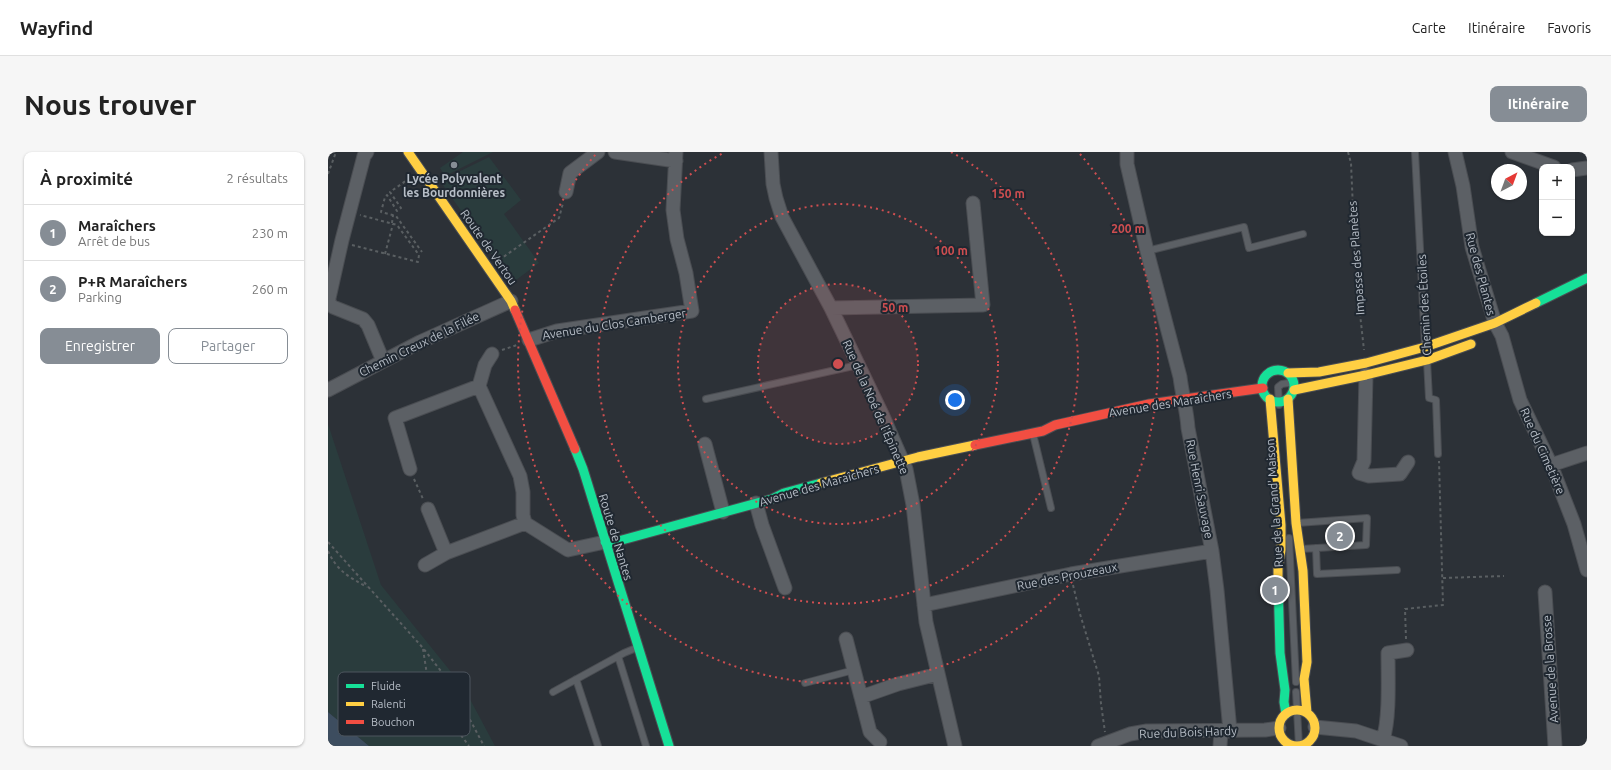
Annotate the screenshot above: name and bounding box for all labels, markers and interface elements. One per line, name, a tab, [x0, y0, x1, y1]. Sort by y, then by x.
text: Wayfind	[20, 17, 93, 39]
text: Carte	[1412, 20, 1446, 36]
text: Itinéraire	[1468, 20, 1525, 36]
text: Favoris	[1547, 20, 1591, 36]
button: Itinéraire	[1490, 86, 1587, 122]
text: Nous trouver	[24, 89, 197, 120]
marker: Lycée Polyvalent les Bourdonnières	[449, 160, 459, 170]
north arrow	[1491, 164, 1527, 200]
map controls	[1539, 164, 1575, 236]
button: +	[1539, 164, 1575, 200]
text: À proximité	[40, 169, 133, 188]
text: 2 résultats	[227, 171, 288, 185]
place label: Lycée Polyvalent les Bourdonnières	[403, 172, 505, 199]
text: 150 m	[991, 187, 1025, 200]
street label: Impasse des Planètes	[1346, 200, 1366, 316]
button: −	[1539, 200, 1575, 236]
street label: Route de Vertou	[458, 207, 520, 287]
text: Maraîchers	[78, 217, 156, 234]
text: 200 m	[1111, 222, 1145, 235]
text: 1	[49, 226, 57, 240]
text: 230 m	[252, 226, 288, 240]
street label: Rue des Plantes	[1464, 231, 1498, 317]
text: Arrêt de bus	[78, 234, 150, 248]
text: 100 m	[934, 244, 968, 257]
street label: Chemin des Étoiles	[1415, 254, 1433, 356]
text: P+R Maraîchers	[78, 273, 187, 290]
text: 2	[49, 282, 57, 296]
text: 260 m	[252, 282, 288, 296]
text: Parking	[78, 290, 122, 304]
text: 50 m	[882, 301, 908, 314]
street label: Avenue du Clos Camberger	[541, 306, 687, 342]
street label: Chemin Creux de la Filée	[357, 309, 481, 379]
button: Enregistrer	[40, 328, 160, 364]
button: Partager	[168, 328, 288, 364]
street label: Rue de la Noé de l'Épinette	[840, 338, 912, 476]
centre of rings	[831, 357, 845, 371]
street label: Avenue des Maraîchers	[1108, 387, 1232, 419]
your location	[945, 390, 965, 410]
street label: Rue du Cimetière	[1518, 406, 1568, 496]
street label: Rue Henri Sauvage	[1184, 438, 1216, 540]
street label: Rue de la Grand' Maison	[1263, 438, 1285, 568]
street label: Avenue des Maraîchers	[758, 462, 880, 508]
street label: Route de Nantes	[597, 492, 635, 582]
pin: 2	[1327, 521, 1353, 551]
street label: Rue des Prouzeaux	[1016, 560, 1118, 592]
pin: 1	[1262, 575, 1288, 605]
street label: Avenue de la Brosse	[1540, 615, 1560, 723]
legend	[338, 672, 470, 736]
text: Fluide	[371, 680, 401, 692]
text: Ralenti	[371, 698, 406, 710]
text: Bouchon	[371, 716, 415, 728]
street label: Rue du Bois Hardy	[1139, 724, 1237, 740]

